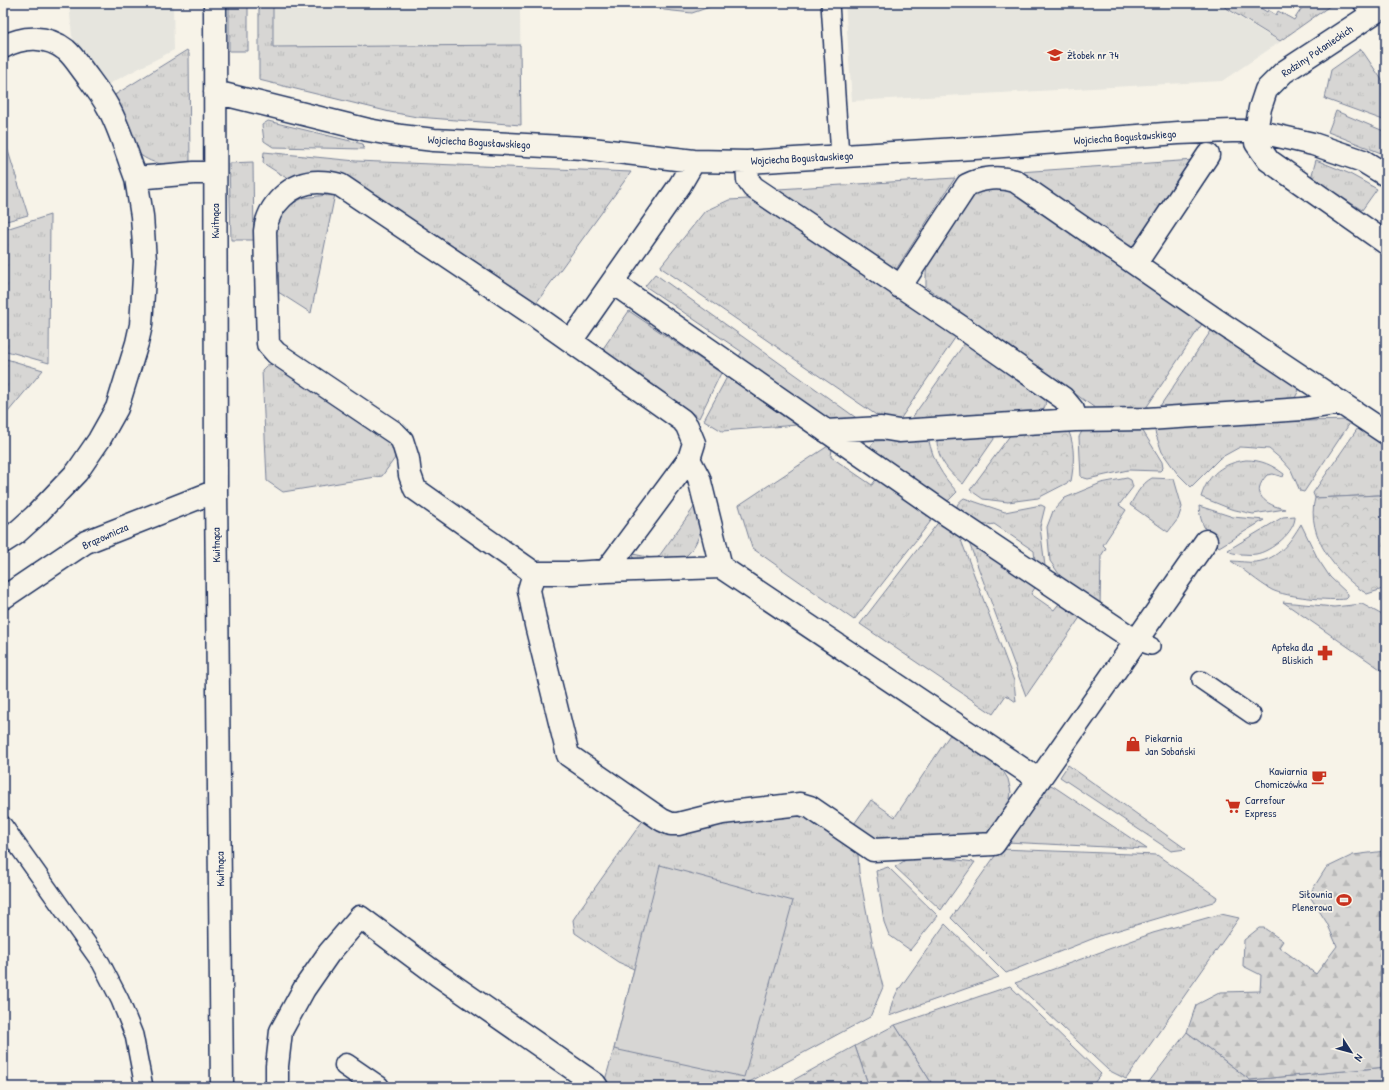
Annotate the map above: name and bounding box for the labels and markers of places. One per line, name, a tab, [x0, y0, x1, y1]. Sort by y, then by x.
school or university icon: Żłobek nr 74	[1046, 46, 1064, 64]
place label: Żłobek nr 74	[1067, 48, 1119, 62]
place label: Apteka dla Bliskich	[1272, 640, 1314, 667]
pharmacy icon: Apteka dla Bliskich	[1316, 644, 1334, 662]
place label: Piekarnia Jan Sobański	[1145, 731, 1195, 758]
shop icon: Piekarnia Jan Sobański	[1124, 735, 1142, 753]
place label: Kawiarnia Chomiczówka	[1255, 764, 1308, 791]
cafe icon: Kawiarnia Chomiczówka	[1310, 768, 1328, 786]
place label: Carrefour Express	[1245, 793, 1286, 820]
supermarket icon: Carrefour Express	[1224, 797, 1242, 815]
place label: Siłownia Plenerowa	[1292, 887, 1333, 914]
sports icon: Siłownia Plenerowa	[1335, 891, 1353, 909]

